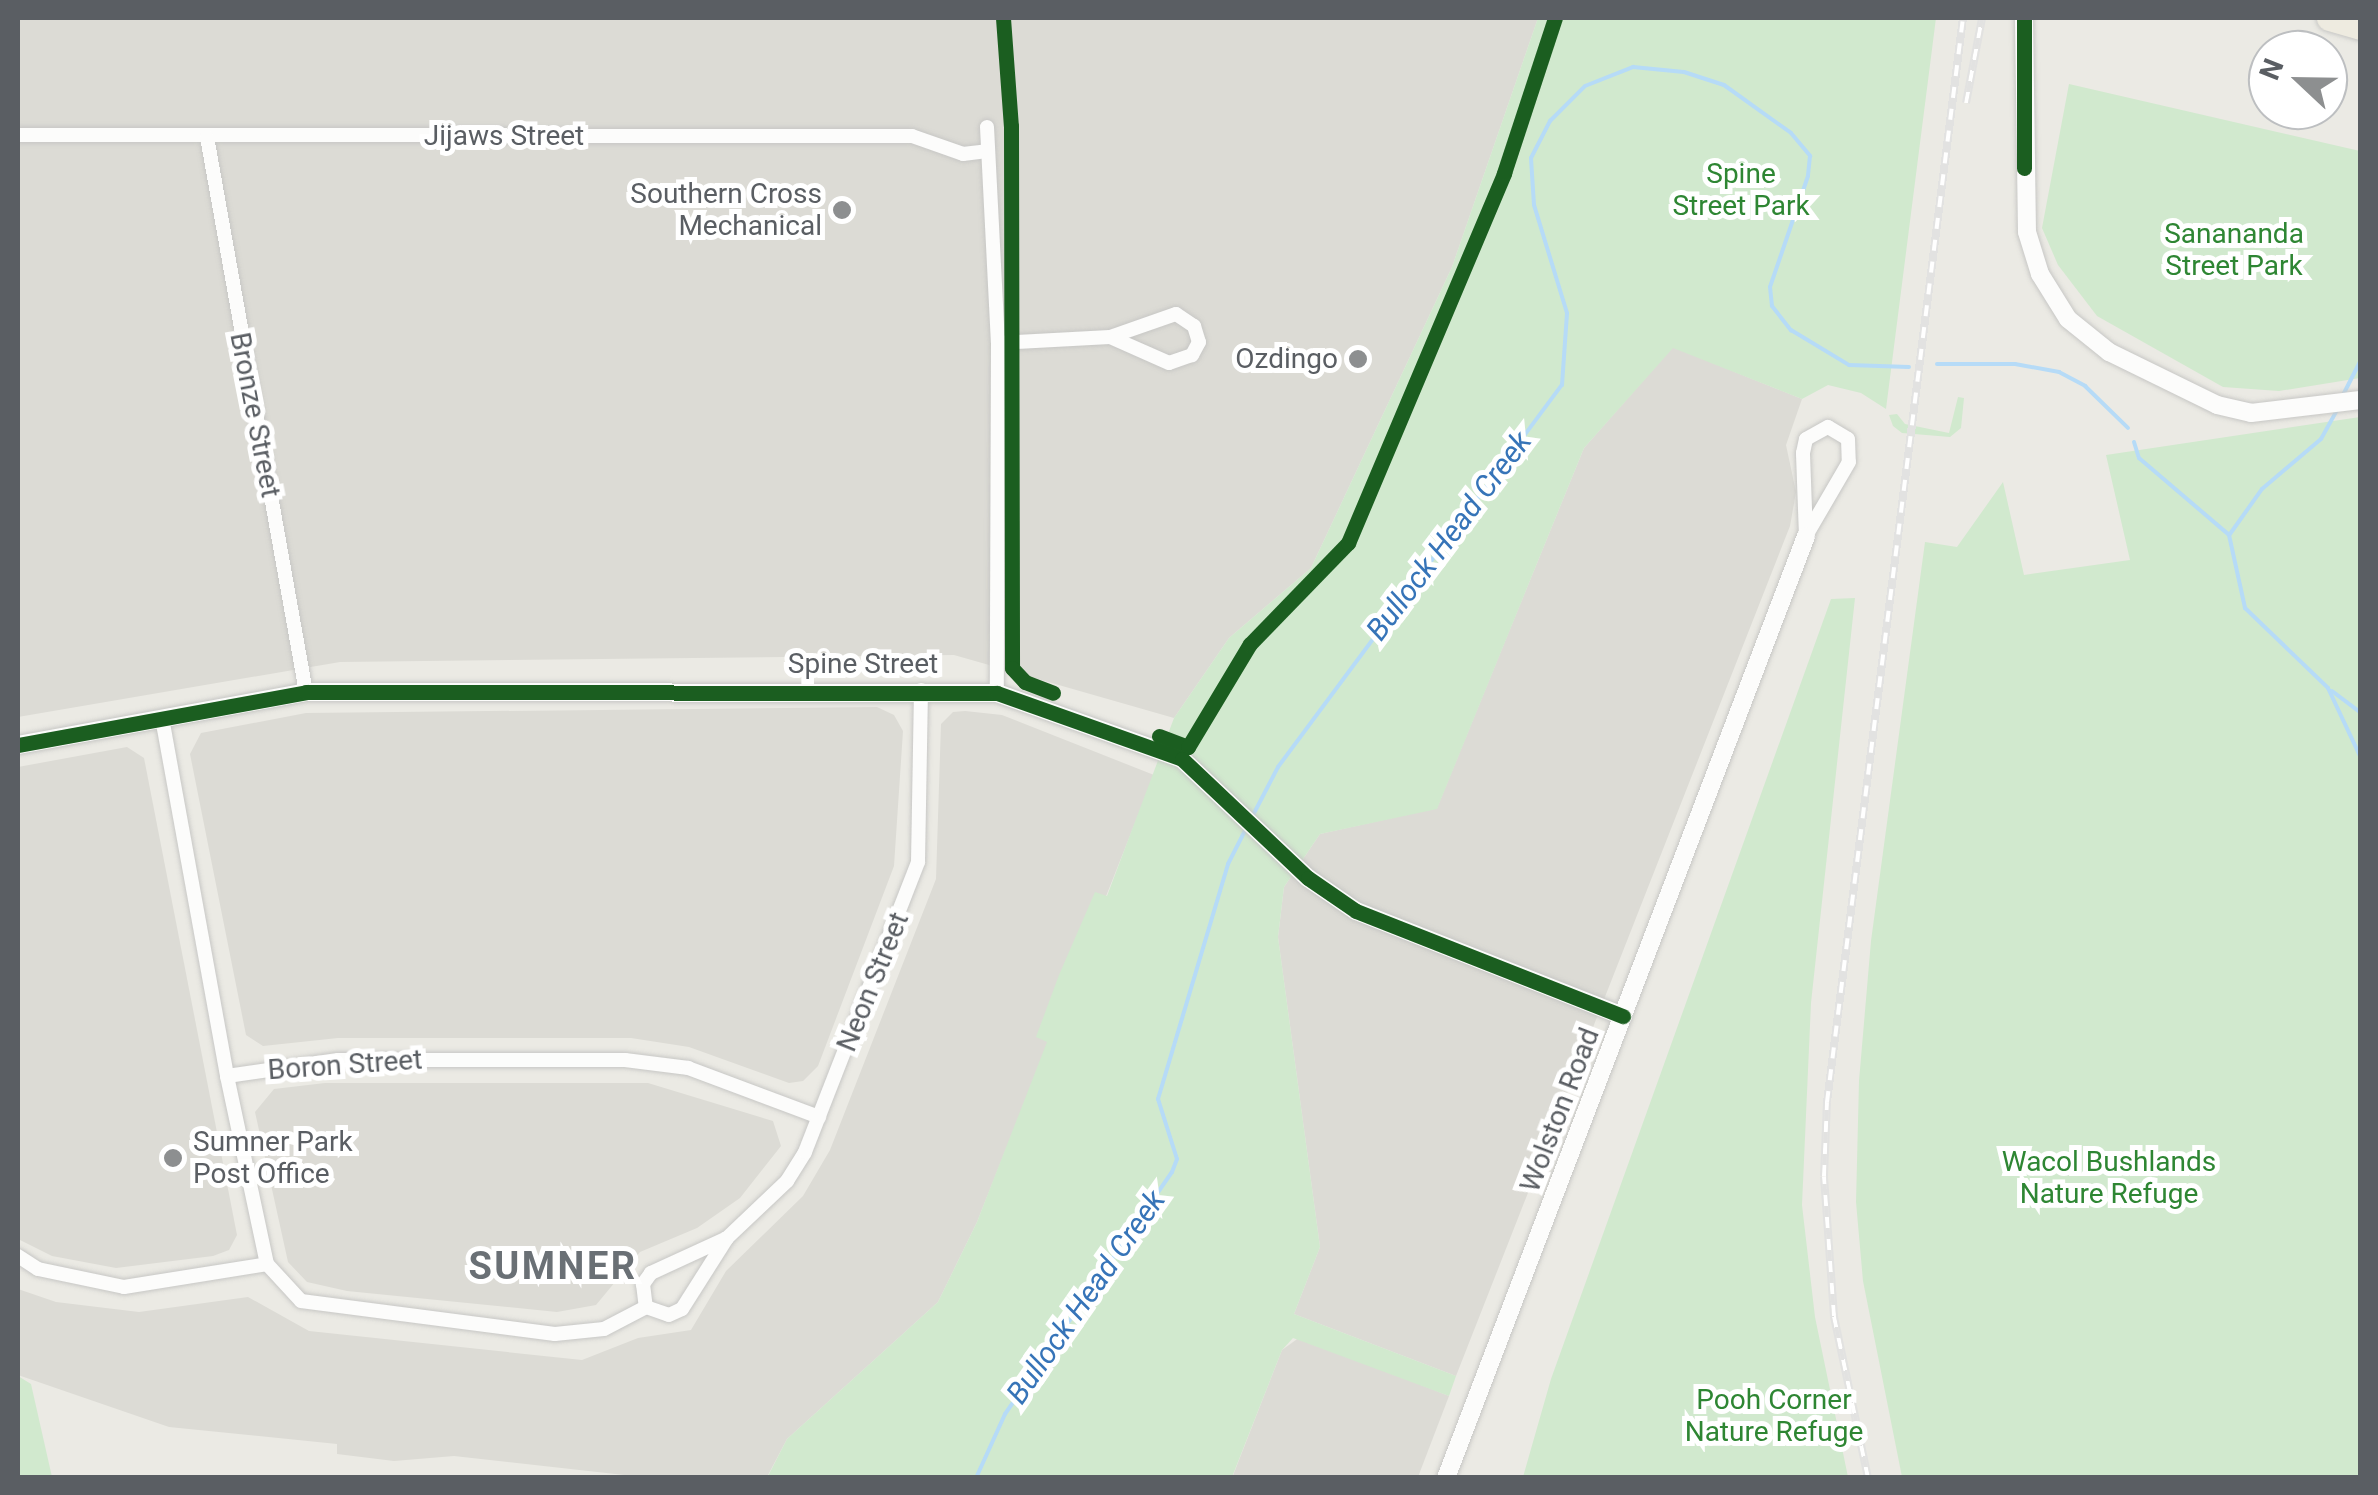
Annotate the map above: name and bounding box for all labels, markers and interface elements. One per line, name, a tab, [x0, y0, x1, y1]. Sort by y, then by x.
north arrow	[2248, 30, 2348, 130]
text: N	[2253, 54, 2291, 85]
street label: Jijaws Street	[424, 119, 584, 153]
park label: Spine Street Park	[1672, 157, 1810, 223]
place label: Southern Cross Mechanical	[630, 177, 822, 243]
marker: Southern Cross Mechanical	[831, 199, 853, 221]
park label: Sanananda Street Park	[2164, 217, 2304, 283]
street label: Bronze Street	[223, 330, 287, 500]
place label: Ozdingo	[1235, 342, 1338, 376]
marker: Ozdingo	[1347, 348, 1369, 370]
water label: Bullock Head Creek	[1359, 424, 1539, 648]
street label: Spine Street	[788, 647, 938, 681]
street label: Neon Street	[830, 908, 916, 1056]
street label: Wolston Road	[1513, 1023, 1607, 1197]
street label: Boron Street	[267, 1043, 423, 1087]
place label: Sumner Park Post Office	[193, 1125, 353, 1191]
park label: Wacol Bushlands Nature Refuge	[2002, 1145, 2216, 1211]
marker: Sumner Park Post Office	[162, 1147, 184, 1169]
water label: Bullock Head Creek	[999, 1183, 1173, 1411]
district label: SUMNER	[468, 1244, 638, 1290]
park label: Pooh Corner Nature Refuge	[1685, 1383, 1863, 1449]

